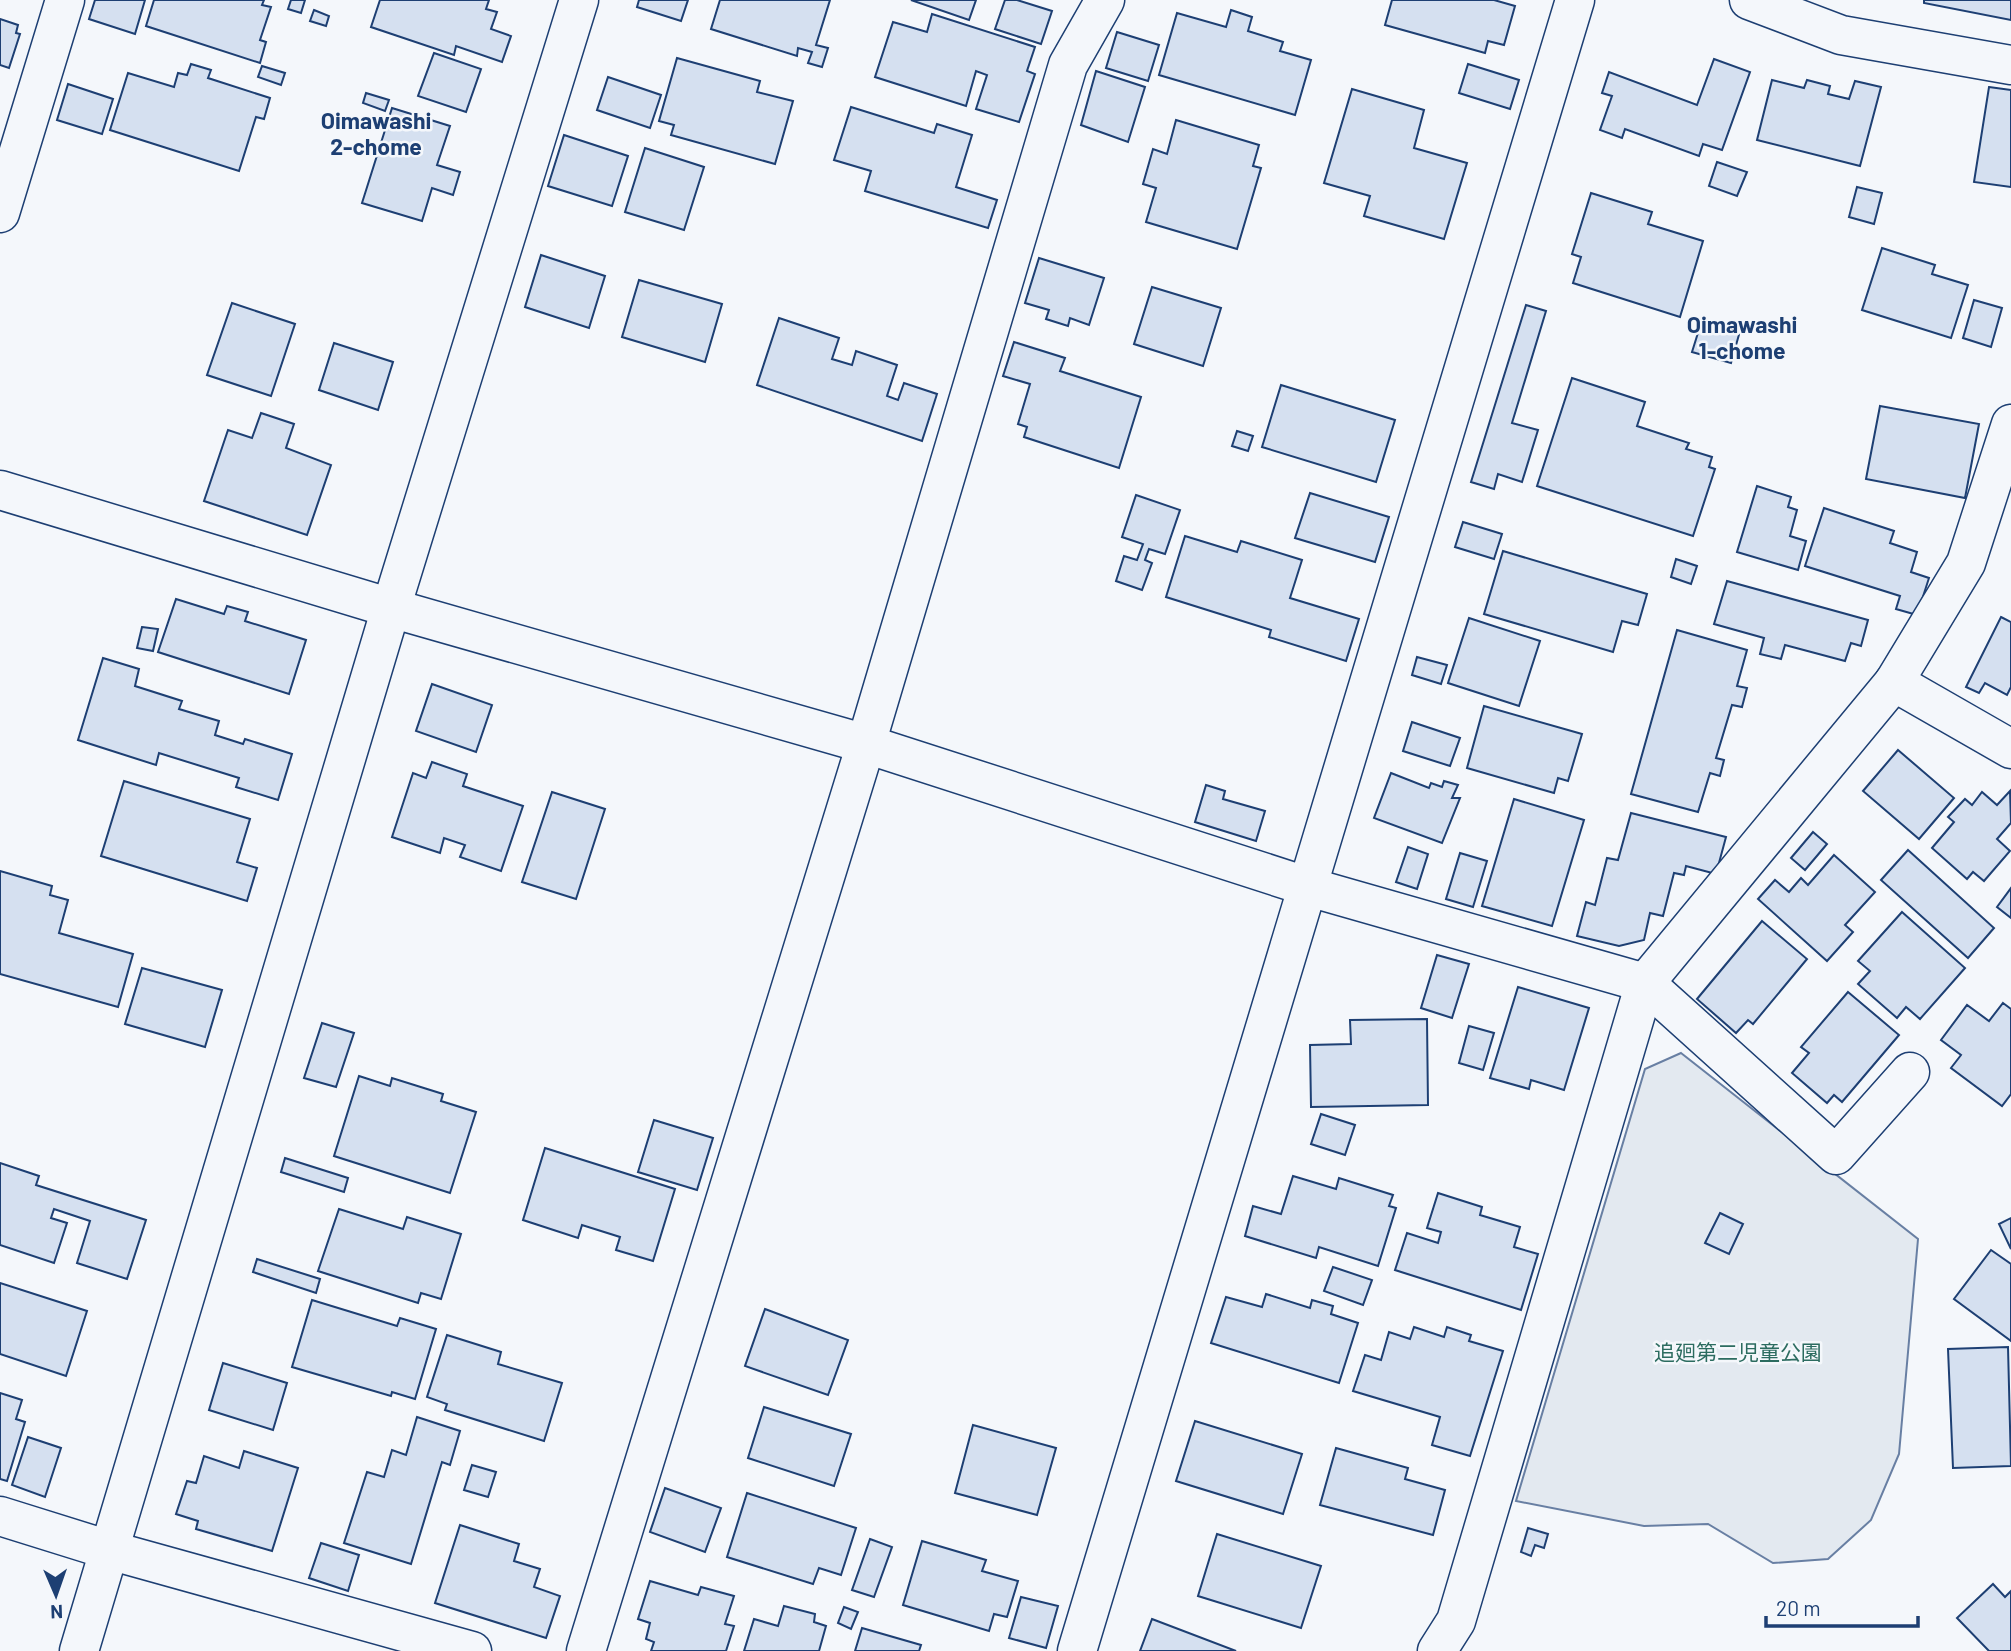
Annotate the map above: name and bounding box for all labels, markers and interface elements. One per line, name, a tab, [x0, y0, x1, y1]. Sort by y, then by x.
district label: Oimawashi 2-chome	[321, 106, 431, 160]
district label: Oimawashi 1-chome	[1687, 310, 1797, 364]
park label: 追廻第二児童公園	[1654, 1339, 1822, 1364]
north arrow	[21, 1560, 91, 1630]
scale bar	[1766, 1584, 1918, 1628]
text: 20 m	[1776, 1595, 1821, 1620]
text: N	[50, 1601, 63, 1624]

